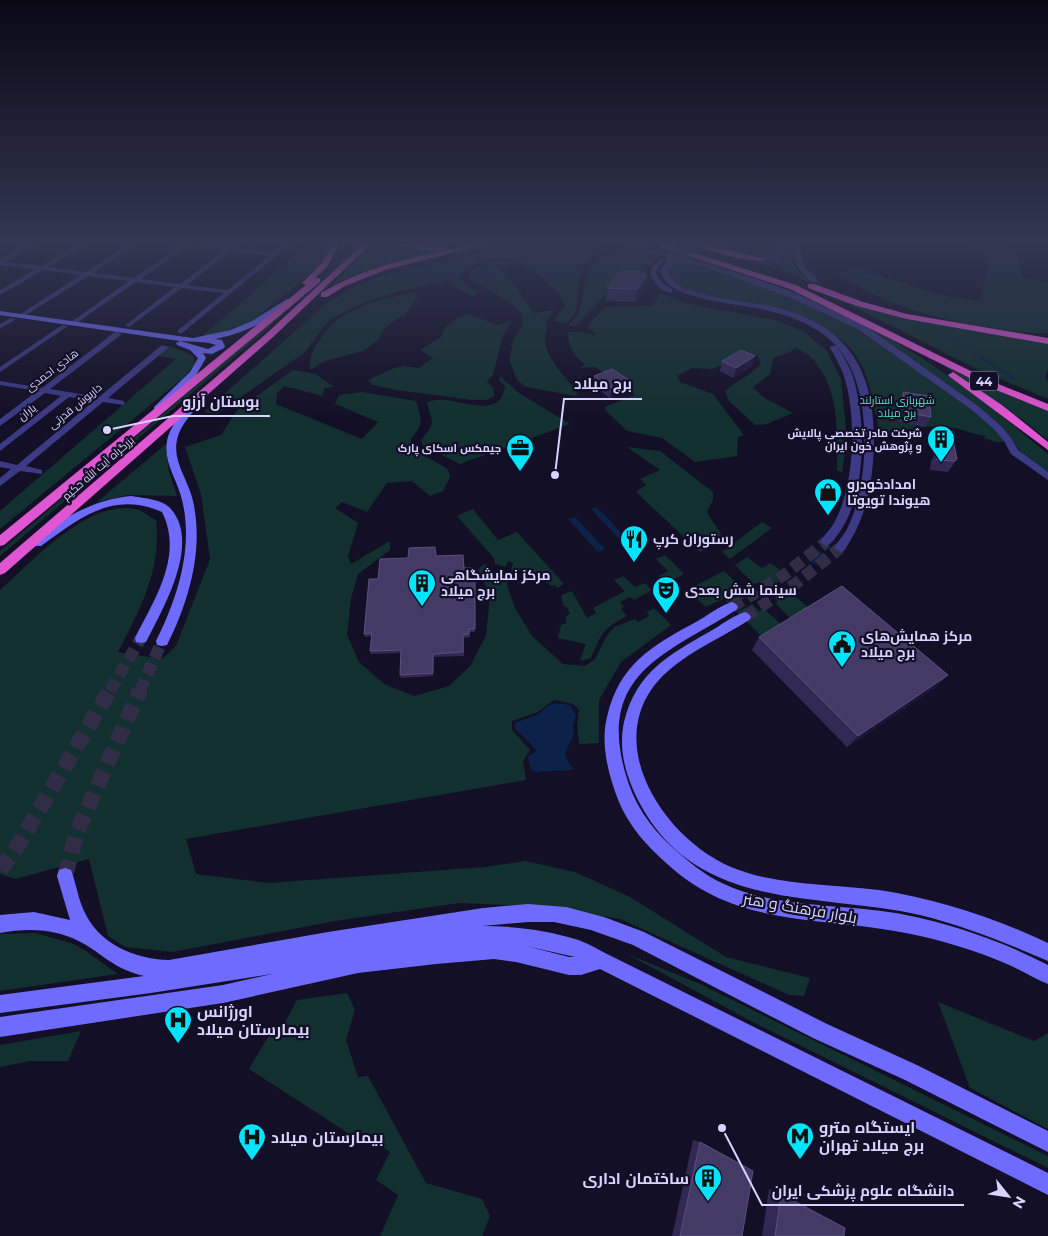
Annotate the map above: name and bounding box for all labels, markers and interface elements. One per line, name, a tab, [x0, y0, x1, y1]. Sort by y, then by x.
street label: هادی احمدی	[23, 346, 81, 394]
callout: برج میلاد	[564, 369, 642, 399]
road number: 44	[970, 372, 998, 391]
text: برج میلاد	[574, 374, 632, 394]
street label: داریوش قدرتی	[45, 380, 105, 432]
callout: بوستان آرزو	[173, 386, 270, 416]
text: بوستان آرزو	[183, 392, 259, 411]
park label: شهربازی استارلند برج میلاد	[859, 393, 935, 421]
street label: یاران	[15, 400, 39, 423]
building icon: شرکت مادر تخصصی پالایش و پژوهش خون ایران	[926, 424, 956, 463]
place label: شرکت مادر تخصصی پالایش و پژوهش خون ایران	[787, 426, 922, 455]
street label: بزرگراه آیت الله حکیم	[58, 432, 138, 504]
office icon: جیمکس اسکای پارک	[505, 433, 535, 472]
place label: جیمکس اسکای پارک	[398, 441, 501, 457]
place label: امدادخودرو هیوندا تویوتا	[847, 475, 931, 509]
shop icon: امدادخودرو هیوندا تویوتا	[813, 477, 843, 516]
restaurant icon: رستوران کرپ	[619, 524, 649, 563]
place label: رستوران کرپ	[653, 530, 733, 550]
place label: مرکز نمایشگاهی برج میلاد	[441, 566, 550, 601]
building icon: مرکز نمایشگاهی برج میلاد	[407, 568, 437, 607]
theatre icon: سینما شش بعدی	[651, 575, 681, 614]
place label: سینما شش بعدی	[685, 581, 797, 599]
place label: مرکز همایش‌های برج میلاد	[861, 627, 972, 662]
public building icon: مرکز همایش‌های برج میلاد	[827, 629, 857, 668]
street label: بلوار فرهنگ و هنر	[740, 888, 859, 927]
place label: اورژانس بیمارستان میلاد	[197, 1002, 309, 1039]
hospital icon: اورژانس بیمارستان میلاد	[163, 1005, 193, 1044]
place label: ایستگاه مترو برج میلاد تهران	[819, 1118, 924, 1156]
metro station icon: ایستگاه مترو برج میلاد تهران	[785, 1121, 815, 1160]
hospital icon: بیمارستان میلاد	[237, 1122, 267, 1161]
place label: بیمارستان میلاد	[271, 1128, 383, 1147]
building icon: ساختمان اداری	[693, 1163, 723, 1202]
place label: ساختمان اداری	[583, 1169, 689, 1188]
north arrow	[983, 1171, 1033, 1221]
callout: دانشگاه علوم پزشکی ایران	[762, 1175, 964, 1205]
text: دانشگاه علوم پزشکی ایران	[772, 1181, 954, 1202]
text: N	[1009, 1193, 1030, 1212]

